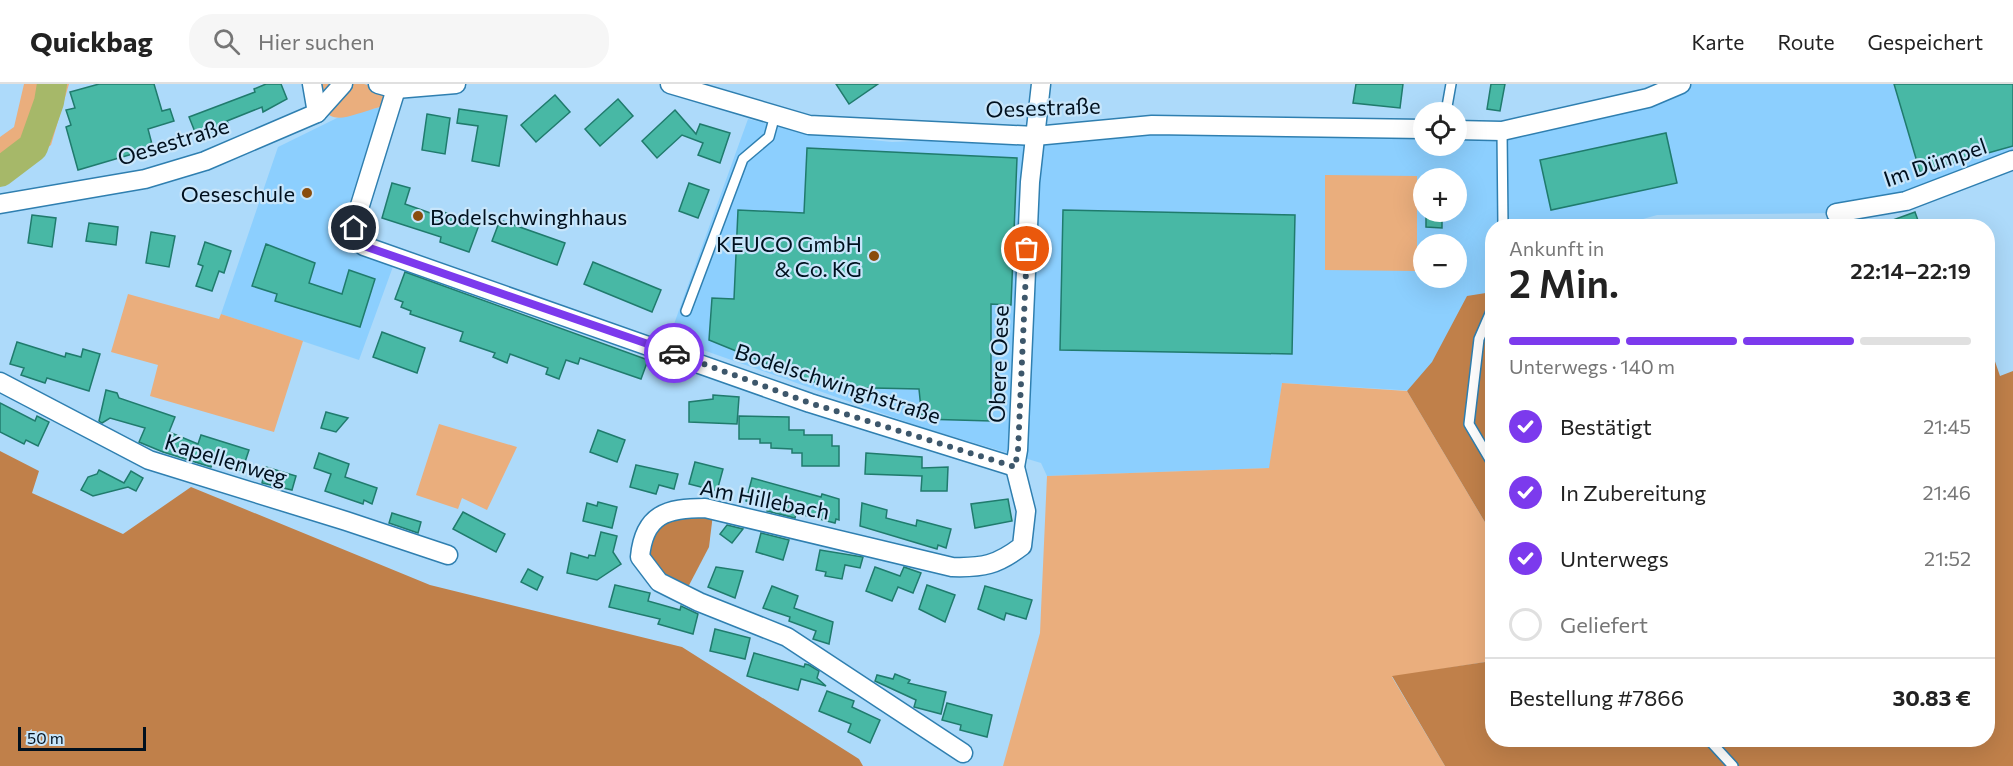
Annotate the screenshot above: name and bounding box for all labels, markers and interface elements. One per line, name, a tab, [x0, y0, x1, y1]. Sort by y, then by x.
search box	[189, 14, 609, 68]
text: Quickbag	[30, 24, 153, 58]
icon: search	[210, 25, 243, 58]
text: Hier suchen	[258, 28, 375, 55]
text: Karte	[1691, 29, 1744, 54]
text: Route	[1777, 29, 1835, 54]
text: Gespeichert	[1868, 29, 1983, 54]
street label: Oesestraße	[985, 91, 1101, 123]
map controls	[1413, 102, 1467, 288]
button: locate	[1413, 102, 1467, 156]
street label: Oesestraße	[114, 111, 232, 171]
street label: Im Dümpel	[1880, 132, 1990, 192]
button: +	[1413, 168, 1467, 222]
place label: Oeseschule	[181, 180, 295, 207]
marker: Oeseschule	[300, 186, 314, 200]
pin	[328, 202, 379, 253]
place label: Bodelschwinghhaus	[430, 203, 627, 230]
marker: Bodelschwinghhaus	[411, 209, 425, 223]
icon: home	[337, 211, 370, 244]
pin	[1001, 223, 1052, 274]
place label: KEUCO GmbH & Co. KG	[716, 230, 862, 282]
icon: bag	[1010, 232, 1043, 265]
button: −	[1413, 234, 1467, 288]
text: Ankunft in	[1509, 236, 1604, 260]
marker: KEUCO GmbH & Co. KG	[867, 249, 881, 263]
text: 22:14–22:19	[1850, 257, 1971, 284]
text: 2 Min.	[1509, 258, 1619, 306]
street label: Obere Oese	[982, 305, 1014, 423]
courier	[644, 323, 704, 383]
icon: car	[658, 337, 691, 370]
street label: Bodelschwinghstraße	[732, 337, 944, 429]
text: Unterwegs · 140 m	[1509, 354, 1675, 378]
icon: check	[1509, 410, 1542, 443]
text: Bestätigt	[1560, 413, 1652, 440]
text: 21:45	[1923, 414, 1971, 438]
street label: Kapellenweg	[161, 428, 291, 490]
street label: Am Hillebach	[698, 473, 832, 525]
icon: check	[1509, 476, 1542, 509]
text: In Zubereitung	[1560, 479, 1706, 506]
text: 21:46	[1923, 480, 1971, 504]
icon: check	[1509, 542, 1542, 575]
text: Unterwegs	[1560, 545, 1669, 572]
text: 21:52	[1924, 546, 1971, 570]
text: Geliefert	[1560, 611, 1648, 638]
text: Bestellung #7866	[1509, 684, 1684, 711]
text: 30.83 €	[1892, 684, 1971, 711]
scale bar	[18, 724, 146, 752]
text: 50 m	[27, 728, 64, 747]

